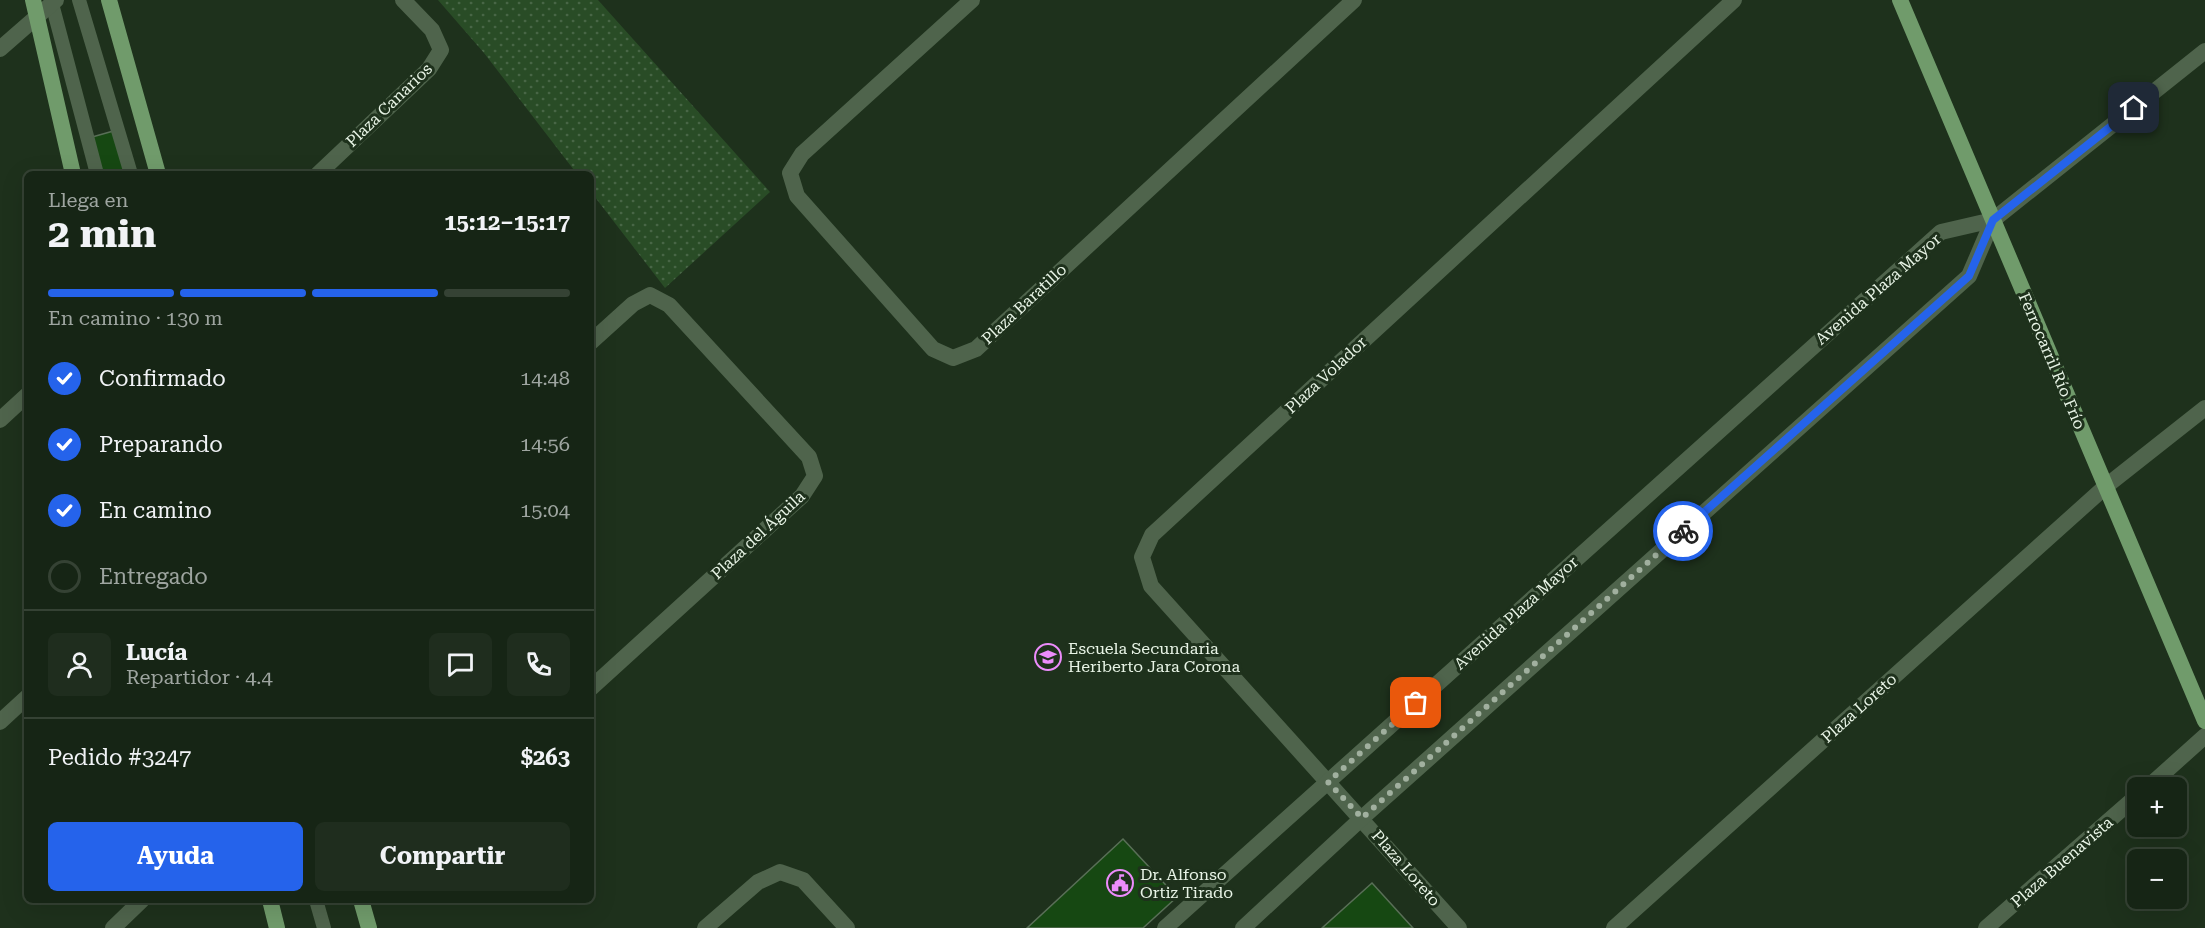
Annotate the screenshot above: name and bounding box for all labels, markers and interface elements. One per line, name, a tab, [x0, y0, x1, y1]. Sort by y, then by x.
street label: Plaza Canarios	[342, 59, 436, 151]
pin	[2108, 82, 2159, 133]
icon: home	[2117, 91, 2150, 124]
text: Llega en	[48, 188, 128, 212]
text: 15:12–15:17	[444, 210, 570, 235]
text: 2 min	[48, 211, 156, 257]
street label: Avenida Plaza Mayor	[1811, 229, 1945, 349]
street label: Plaza Baratillo	[978, 260, 1070, 348]
street label: Ferrocarril Río Frío	[2015, 290, 2089, 432]
text: En camino · 130 m	[48, 306, 223, 330]
street label: Plaza Volador	[1281, 332, 1371, 418]
icon: check	[48, 362, 81, 395]
text: Confirmado	[99, 366, 226, 391]
text: 14:48	[520, 366, 570, 390]
icon: check	[48, 428, 81, 461]
text: Preparando	[99, 432, 223, 457]
text: 14:56	[520, 432, 570, 456]
street label: Plaza del Águila	[707, 487, 809, 583]
icon: check	[48, 494, 81, 527]
text: En camino	[99, 498, 212, 523]
text: 15:04	[520, 498, 570, 522]
courier	[1653, 501, 1713, 561]
icon: bike	[1667, 515, 1700, 548]
street label: Avenida Plaza Mayor	[1450, 552, 1582, 674]
text: Entregado	[99, 564, 208, 589]
button: person	[48, 633, 111, 696]
button: chat	[429, 633, 492, 696]
button: phone	[507, 633, 570, 696]
place label: Escuela Secundaria Heriberto Jara Corona	[1068, 639, 1241, 676]
text: Lucía	[126, 640, 187, 665]
school or university icon: Escuela Secundaria Heriberto Jara Corona	[1033, 642, 1063, 672]
text: Repartidor · 4.4	[126, 665, 273, 689]
street label: Plaza Loreto	[1817, 669, 1901, 747]
pin	[1390, 677, 1441, 728]
icon: bag	[1399, 686, 1432, 719]
text: Pedido #3247	[48, 745, 191, 770]
text: $263	[521, 745, 570, 770]
map controls	[2127, 777, 2187, 909]
button: +	[2127, 777, 2187, 837]
street label: Plaza Buenavista	[2007, 812, 2117, 911]
button: Ayuda	[48, 822, 303, 891]
button: Compartir	[315, 822, 570, 891]
street label: Plaza Loreto	[1368, 826, 1444, 910]
button: −	[2127, 849, 2187, 909]
place label: Dr. Alfonso Ortiz Tirado	[1140, 865, 1233, 902]
public building icon: Dr. Alfonso Ortiz Tirado	[1105, 868, 1135, 898]

